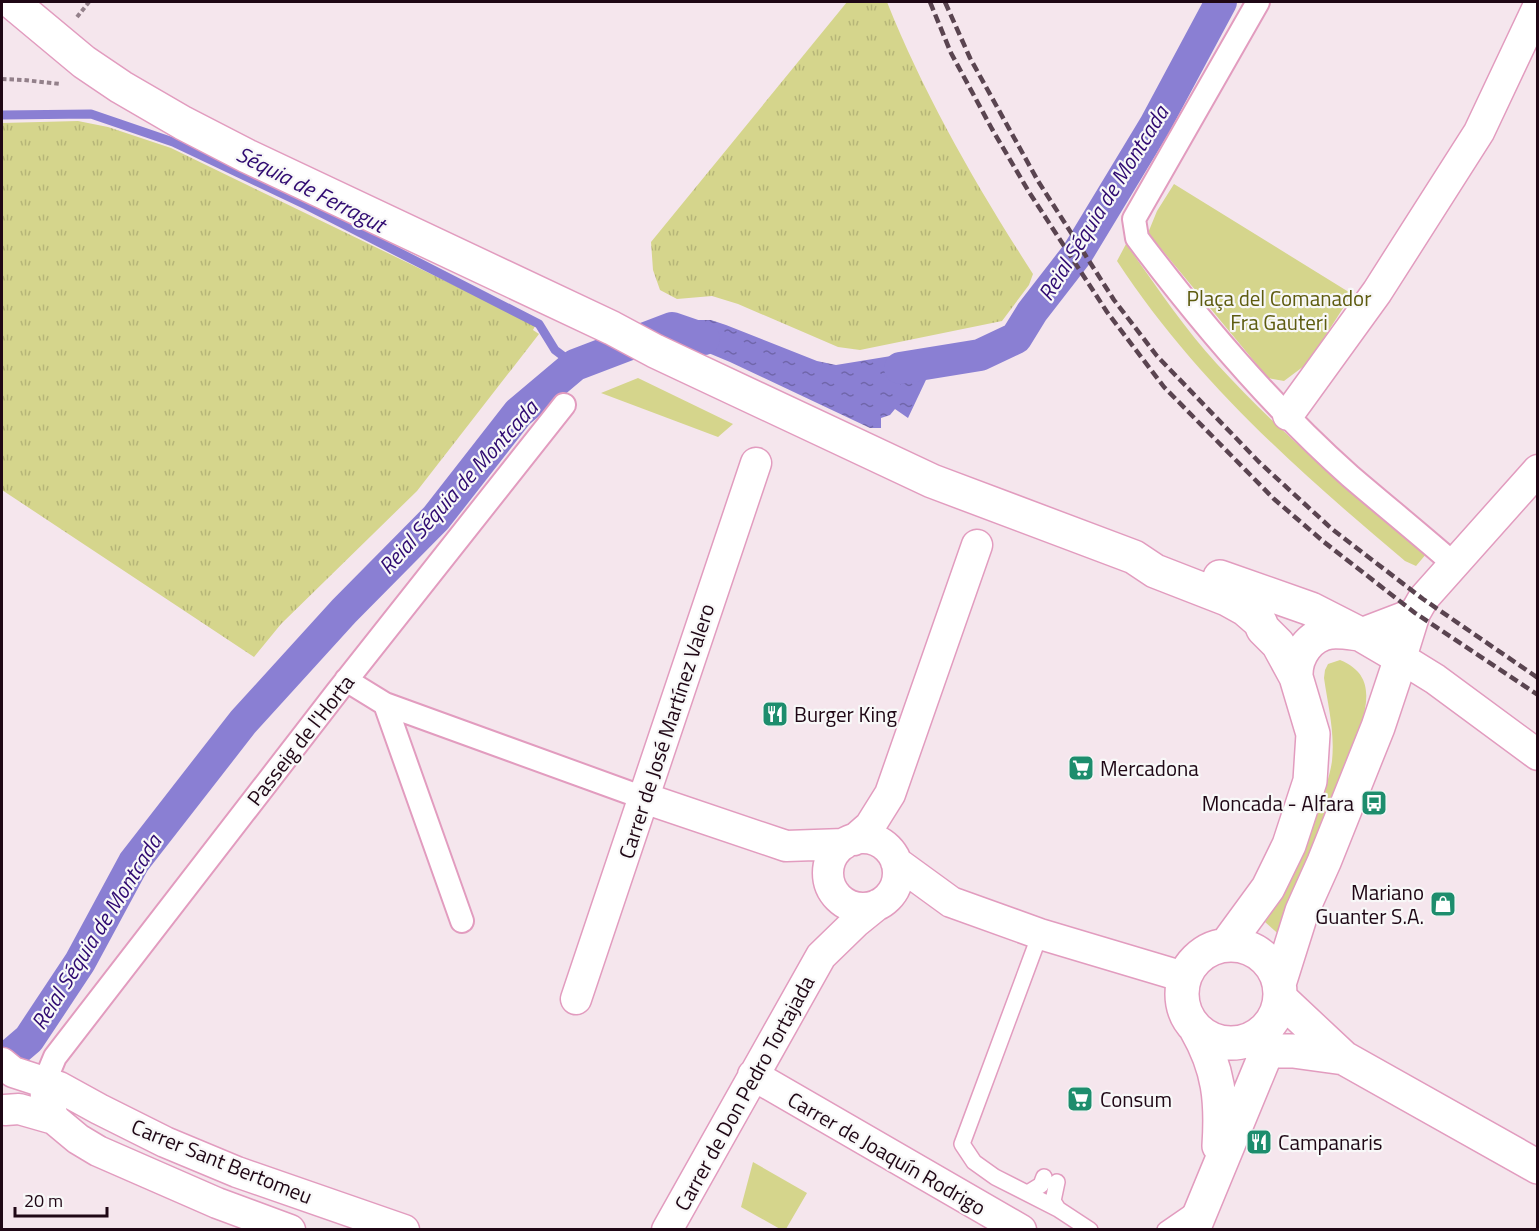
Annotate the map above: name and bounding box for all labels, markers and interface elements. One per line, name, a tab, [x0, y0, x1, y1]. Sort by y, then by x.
water label: Reial Séquia de Montcada	[1029, 97, 1178, 307]
water label: Séquia de Ferragut	[231, 137, 394, 242]
park label: Plaça del Comanador Fra Gauteri	[1187, 282, 1371, 338]
water label: Reial Séquia de Montcada	[370, 391, 547, 582]
street label: Carrer de José Martínez Valero	[610, 599, 722, 863]
street label: Passeig de l'Horta	[238, 667, 362, 812]
place label: Burger King	[794, 698, 897, 730]
restaurant icon: Burger King	[760, 699, 790, 729]
place label: Mercadona	[1100, 752, 1199, 784]
supermarket icon: Mercadona	[1066, 753, 1096, 783]
place label: Moncada - Alfara	[1202, 787, 1354, 819]
bus stop icon: Moncada - Alfara	[1359, 788, 1389, 818]
water label: Reial Séquia de Montcada	[22, 826, 171, 1036]
place label: Mariano Guanter S.A.	[1315, 876, 1424, 932]
shop icon: Mariano Guanter S.A.	[1428, 889, 1458, 919]
street label: Carrer de Don Pedro Tortajada	[666, 969, 822, 1216]
street label: Carrer de Joaquín Rodrigo	[782, 1083, 992, 1223]
place label: Consum	[1100, 1083, 1172, 1115]
supermarket icon: Consum	[1065, 1084, 1095, 1114]
street label: Carrer Sant Bertomeu	[127, 1110, 317, 1212]
place label: Campanaris	[1278, 1126, 1383, 1158]
restaurant icon: Campanaris	[1244, 1127, 1274, 1157]
scale bar	[15, 1180, 106, 1218]
text: 20 m	[24, 1187, 63, 1214]

